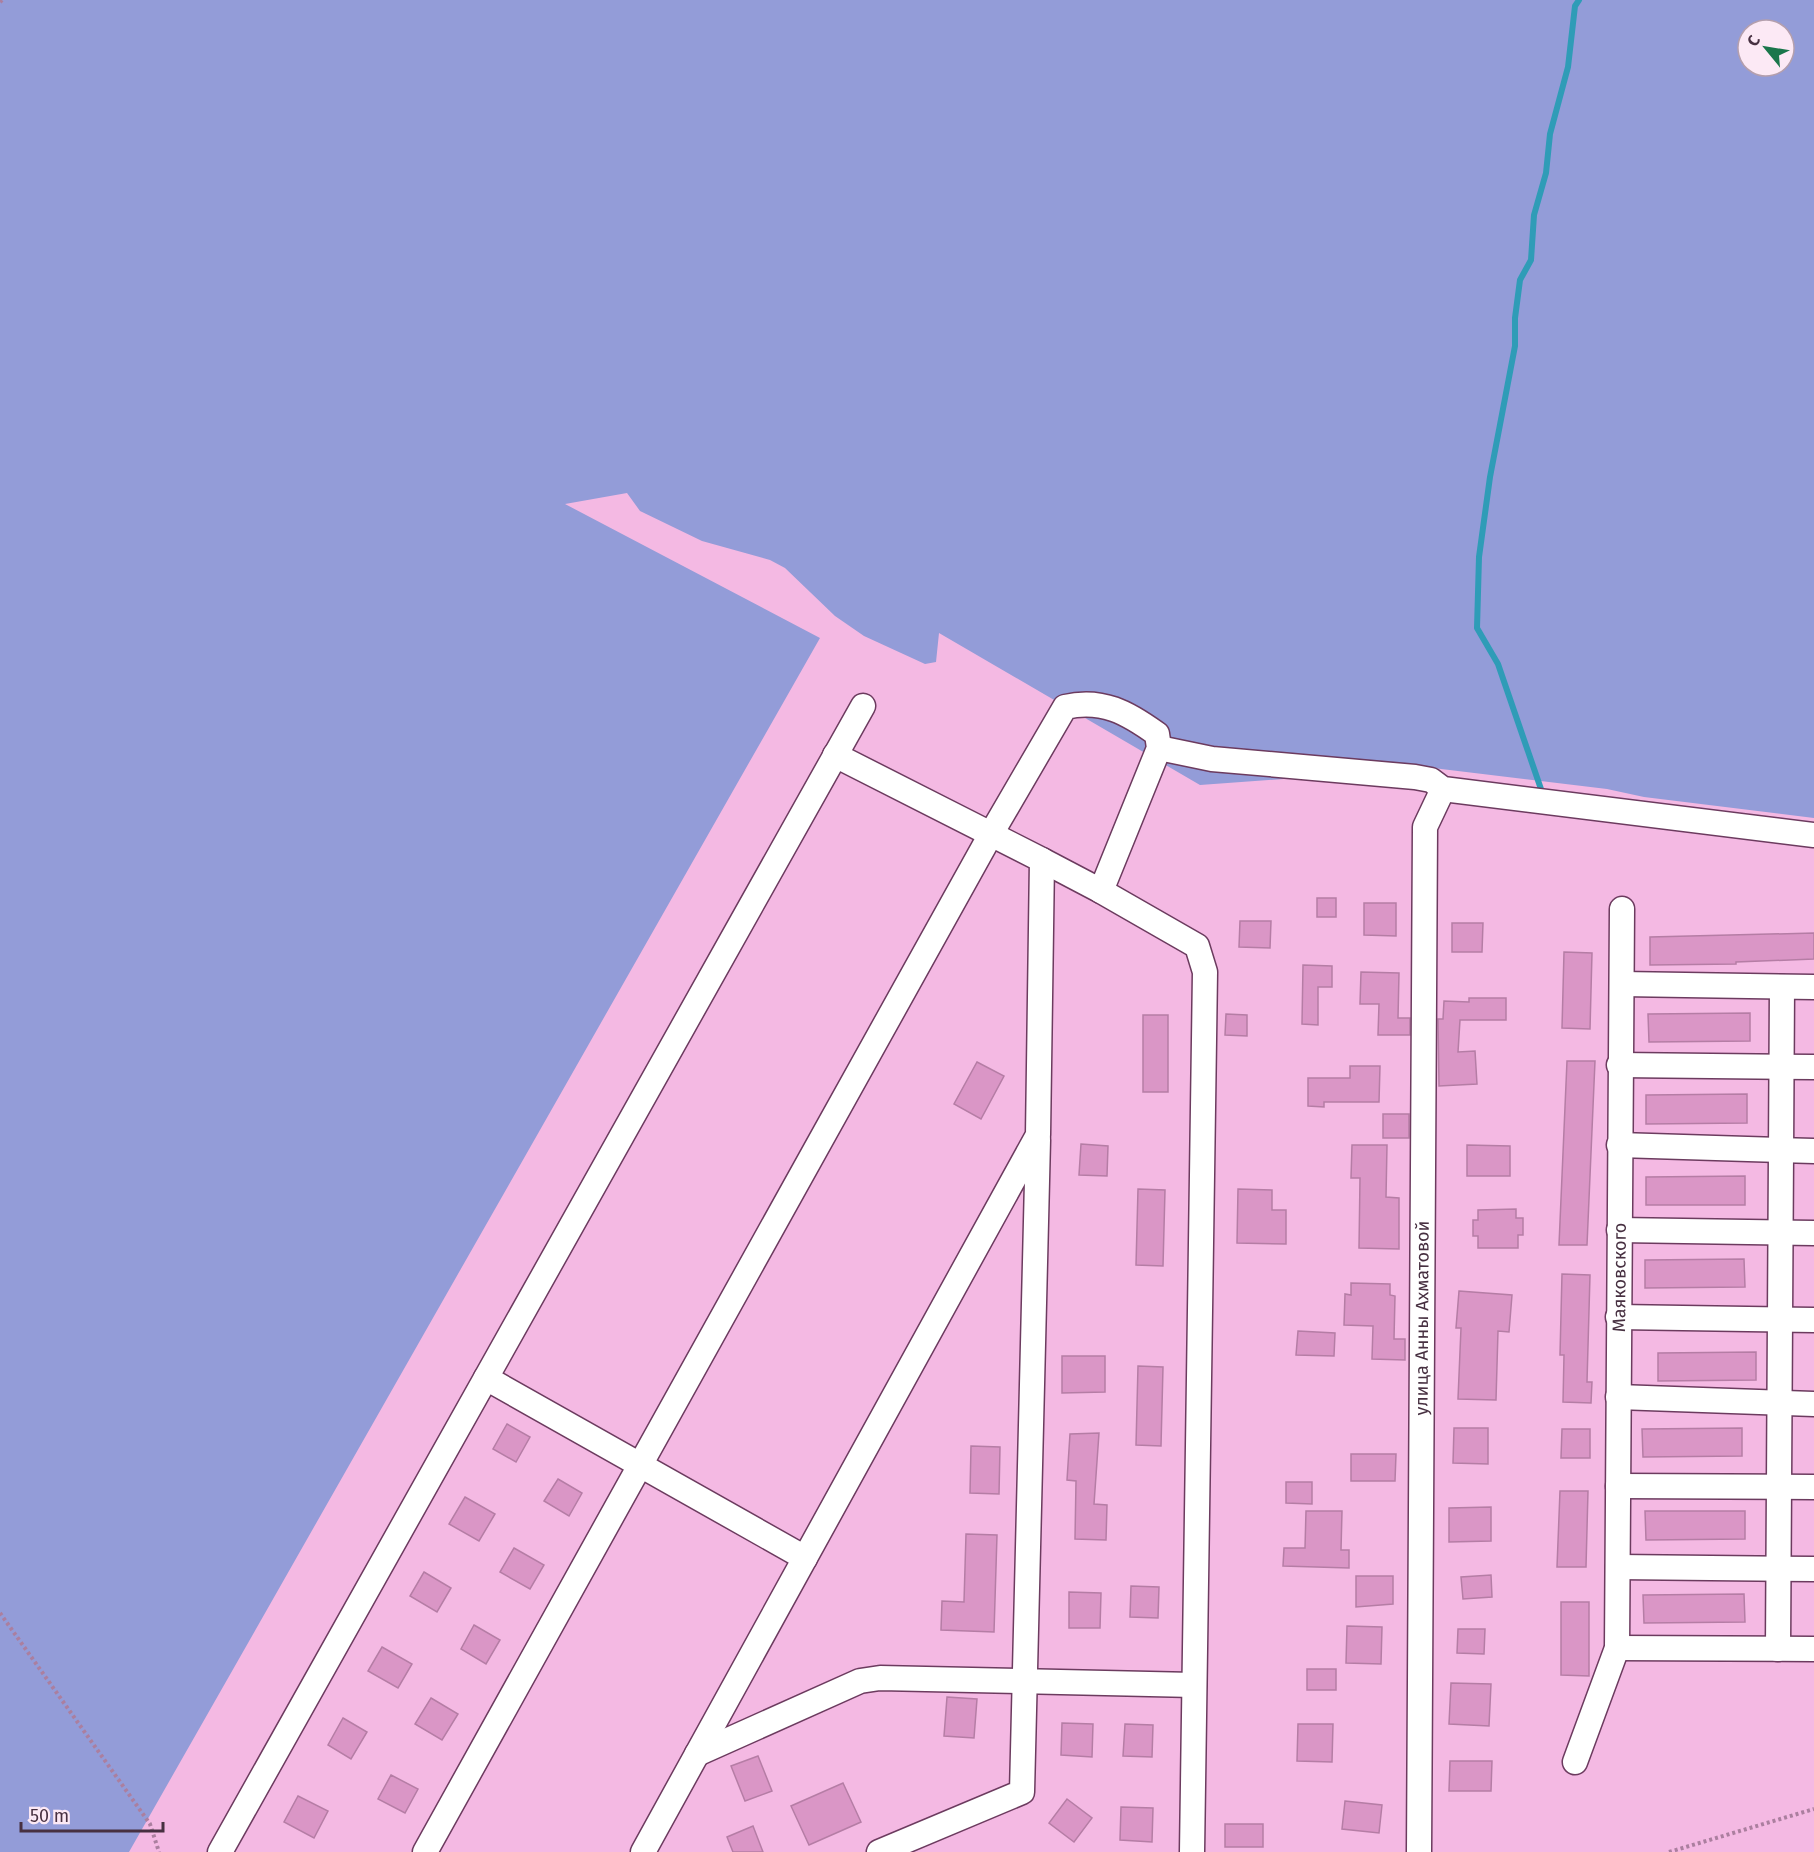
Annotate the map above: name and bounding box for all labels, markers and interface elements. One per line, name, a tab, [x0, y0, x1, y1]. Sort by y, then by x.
north arrow	[1736, 18, 1796, 78]
text: С	[1743, 31, 1764, 49]
street label: улица Анны Ахматовой	[1411, 1221, 1434, 1416]
street label: Маяковского	[1608, 1223, 1631, 1332]
scale bar	[21, 1795, 164, 1833]
text: 50 m	[30, 1805, 69, 1827]

